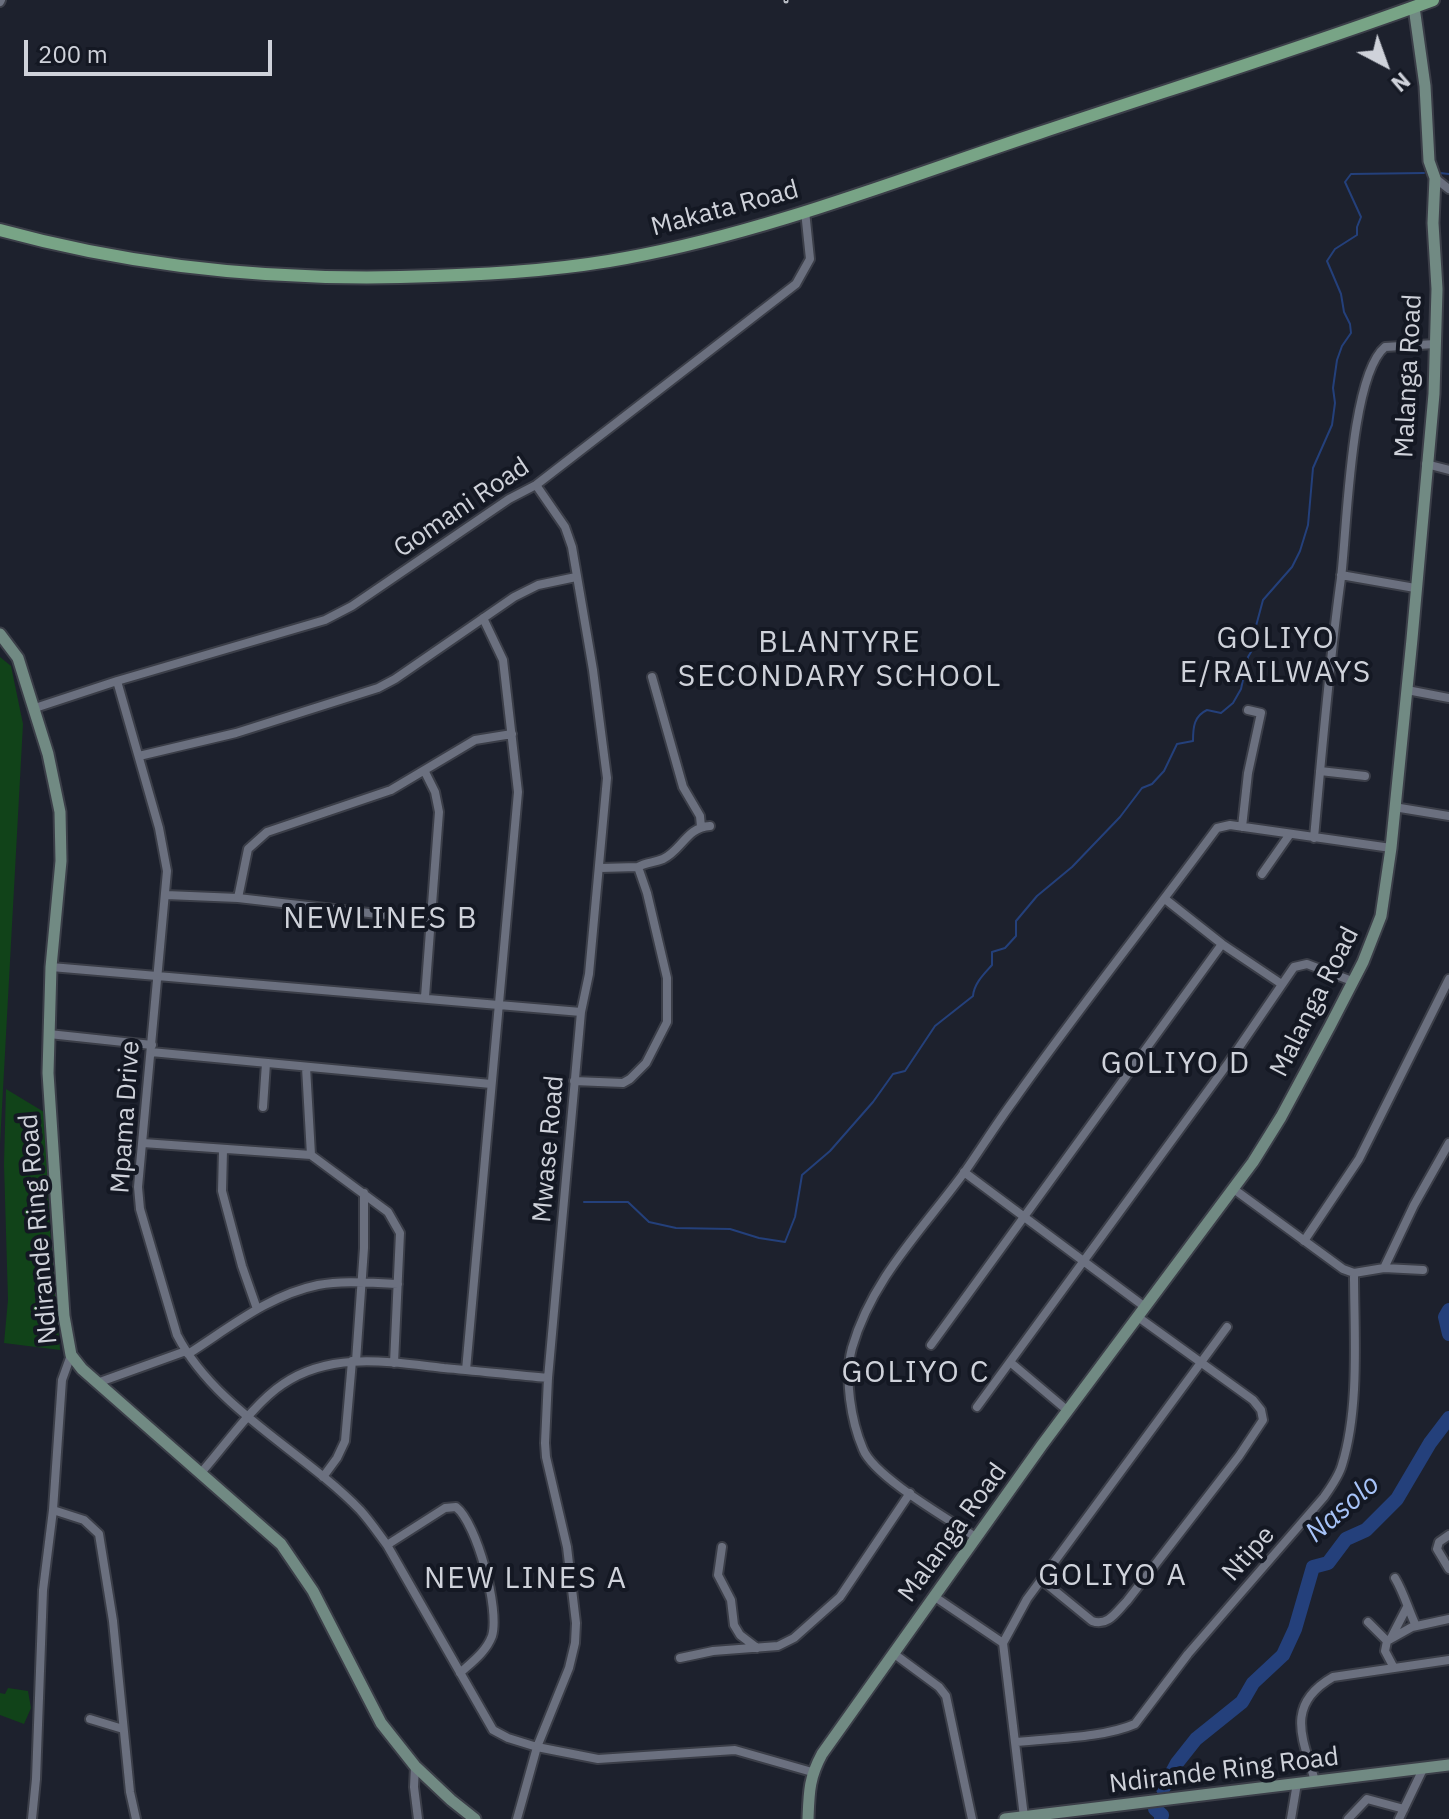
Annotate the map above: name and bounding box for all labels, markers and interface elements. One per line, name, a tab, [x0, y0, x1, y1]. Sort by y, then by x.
scale bar	[28, 24, 276, 74]
north arrow	[1345, 24, 1425, 104]
text: 200 m	[38, 38, 108, 70]
text: N	[1386, 66, 1417, 99]
street label: Makata Road	[648, 174, 802, 244]
street label: Malanga Road	[1389, 293, 1429, 459]
street label: Gomani Road	[388, 451, 536, 565]
district label: GOLIYO E/RAILWAYS	[1180, 621, 1372, 692]
district label: BLANTYRE SECONDARY SCHOOL	[678, 625, 1002, 696]
district label: NEWLINES B	[283, 901, 479, 937]
street label: Malanga Road	[1264, 922, 1366, 1082]
street label: Mpama Drive	[105, 1040, 147, 1194]
district label: GOLIYO D	[1101, 1046, 1251, 1082]
street label: Mwase Road	[527, 1074, 571, 1224]
street label: Ndirande Ring Road	[13, 1113, 65, 1345]
district label: GOLIYO C	[842, 1355, 990, 1391]
street label: Malanga Road	[892, 1457, 1014, 1609]
water label: Nasolo	[1299, 1468, 1387, 1550]
street label: Ntipe	[1216, 1520, 1282, 1588]
district label: GOLIYO A	[1038, 1558, 1188, 1594]
district label: NEW LINES A	[424, 1561, 628, 1597]
street label: Ndirande Ring Road	[1107, 1741, 1341, 1801]

